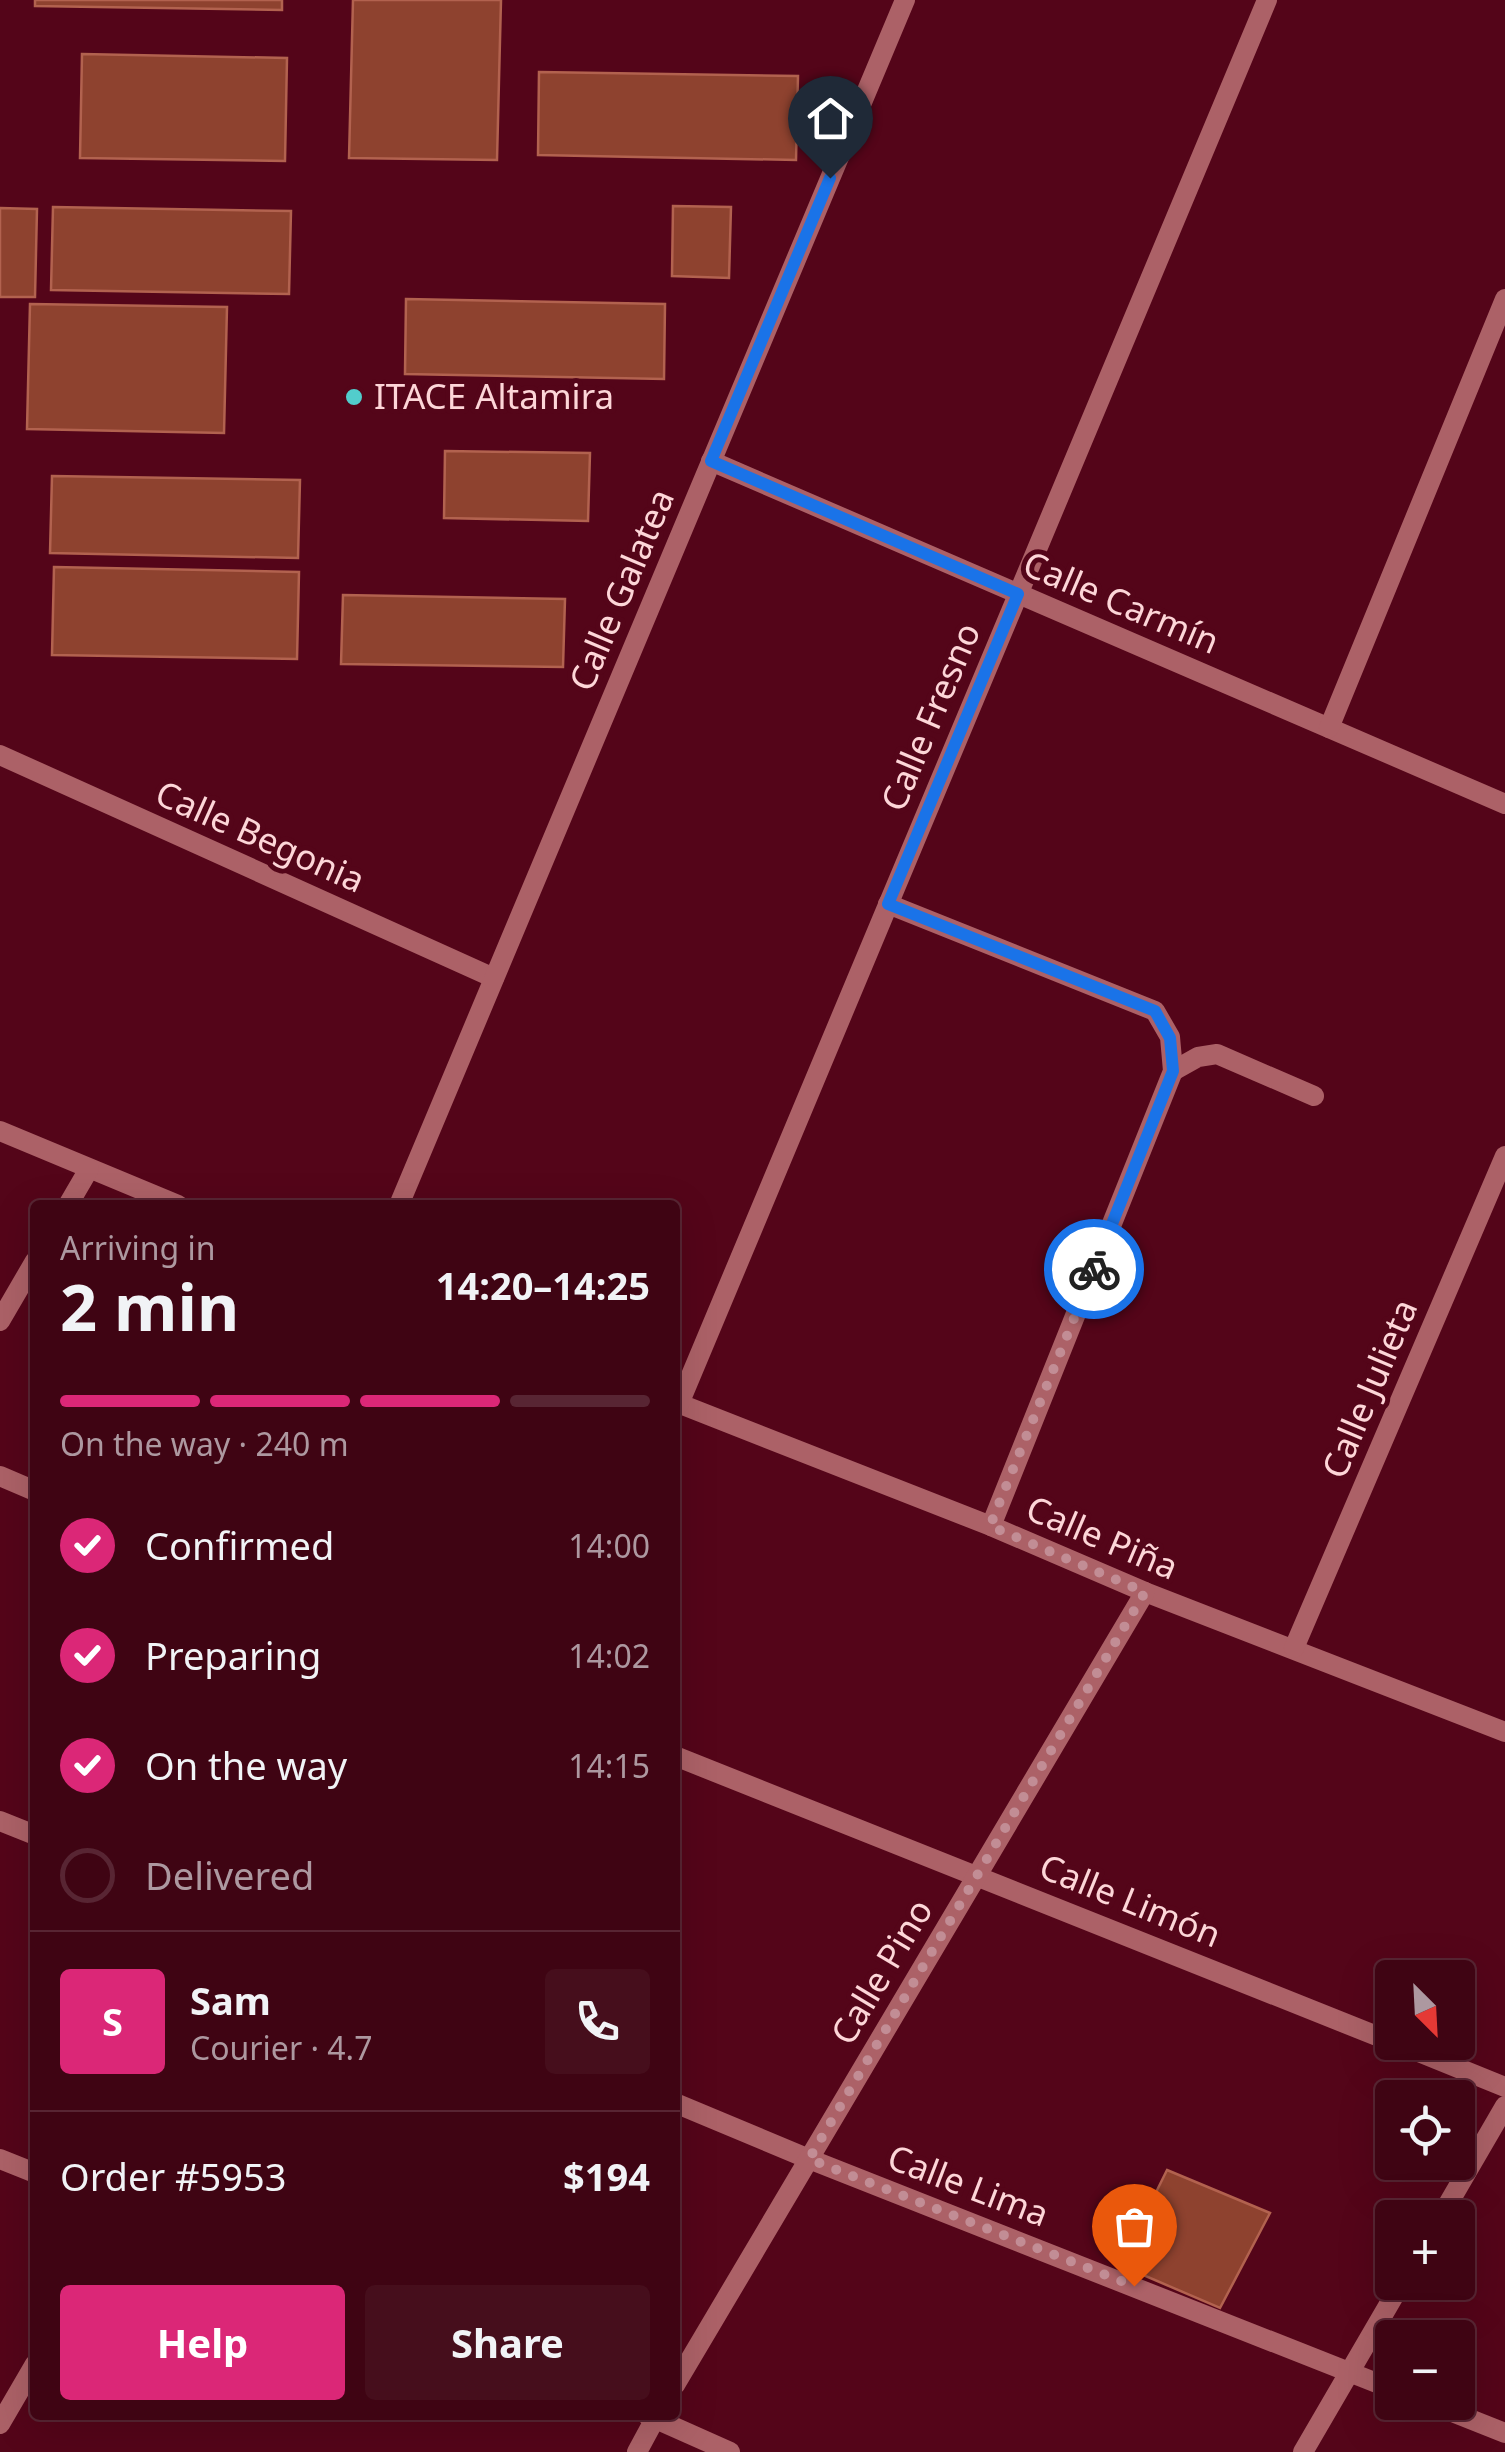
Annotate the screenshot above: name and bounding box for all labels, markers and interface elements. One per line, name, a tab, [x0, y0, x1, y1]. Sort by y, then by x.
pin	[788, 76, 873, 179]
icon: home	[803, 91, 858, 146]
place label: ITACE Altamira	[374, 372, 614, 419]
marker: ITACE Altamira	[343, 386, 365, 408]
street label: Calle Galatea	[557, 482, 684, 697]
street label: Calle Carmín	[1017, 539, 1227, 664]
street label: Calle Fresno	[869, 615, 990, 818]
street label: Calle Begonia	[149, 769, 373, 903]
courier	[1044, 1219, 1144, 1319]
text: Arriving in	[60, 1226, 215, 1269]
icon: bike	[1067, 1242, 1122, 1297]
text: 14:20–14:25	[436, 1259, 650, 1311]
text: 2 min	[60, 1262, 239, 1350]
street label: Calle Julieta	[1310, 1292, 1427, 1485]
text: On the way · 240 m	[60, 1422, 349, 1465]
street label: Calle Piña	[1020, 1484, 1185, 1590]
icon: check	[60, 1518, 115, 1573]
text: Confirmed	[145, 1519, 334, 1571]
text: 14:00	[568, 1524, 650, 1567]
icon: check	[60, 1628, 115, 1683]
text: Preparing	[145, 1629, 321, 1681]
text: 14:02	[568, 1634, 650, 1677]
icon: check	[60, 1738, 115, 1793]
text: On the way	[145, 1739, 347, 1791]
text: 14:15	[568, 1744, 650, 1787]
street label: Calle Limón	[1033, 1842, 1228, 1957]
text: Delivered	[145, 1849, 314, 1901]
street label: Calle Pino	[819, 1890, 942, 2053]
north arrow	[1375, 1960, 1475, 2060]
map controls	[1375, 1960, 1475, 2420]
button: phone	[545, 1969, 650, 2074]
text: Sam	[190, 1974, 271, 2026]
text: S	[102, 1995, 123, 2047]
text: Courier · 4.7	[190, 2026, 373, 2069]
button: locate	[1375, 2080, 1475, 2180]
street label: Calle Lima	[882, 2132, 1056, 2237]
text: Order #5953	[60, 2150, 286, 2202]
text: $194	[563, 2150, 650, 2202]
pin	[1092, 2184, 1177, 2287]
icon: bag	[1107, 2199, 1162, 2254]
button: +	[1375, 2200, 1475, 2300]
button: Help	[60, 2285, 345, 2400]
button: Share	[365, 2285, 650, 2400]
button: −	[1375, 2320, 1475, 2420]

